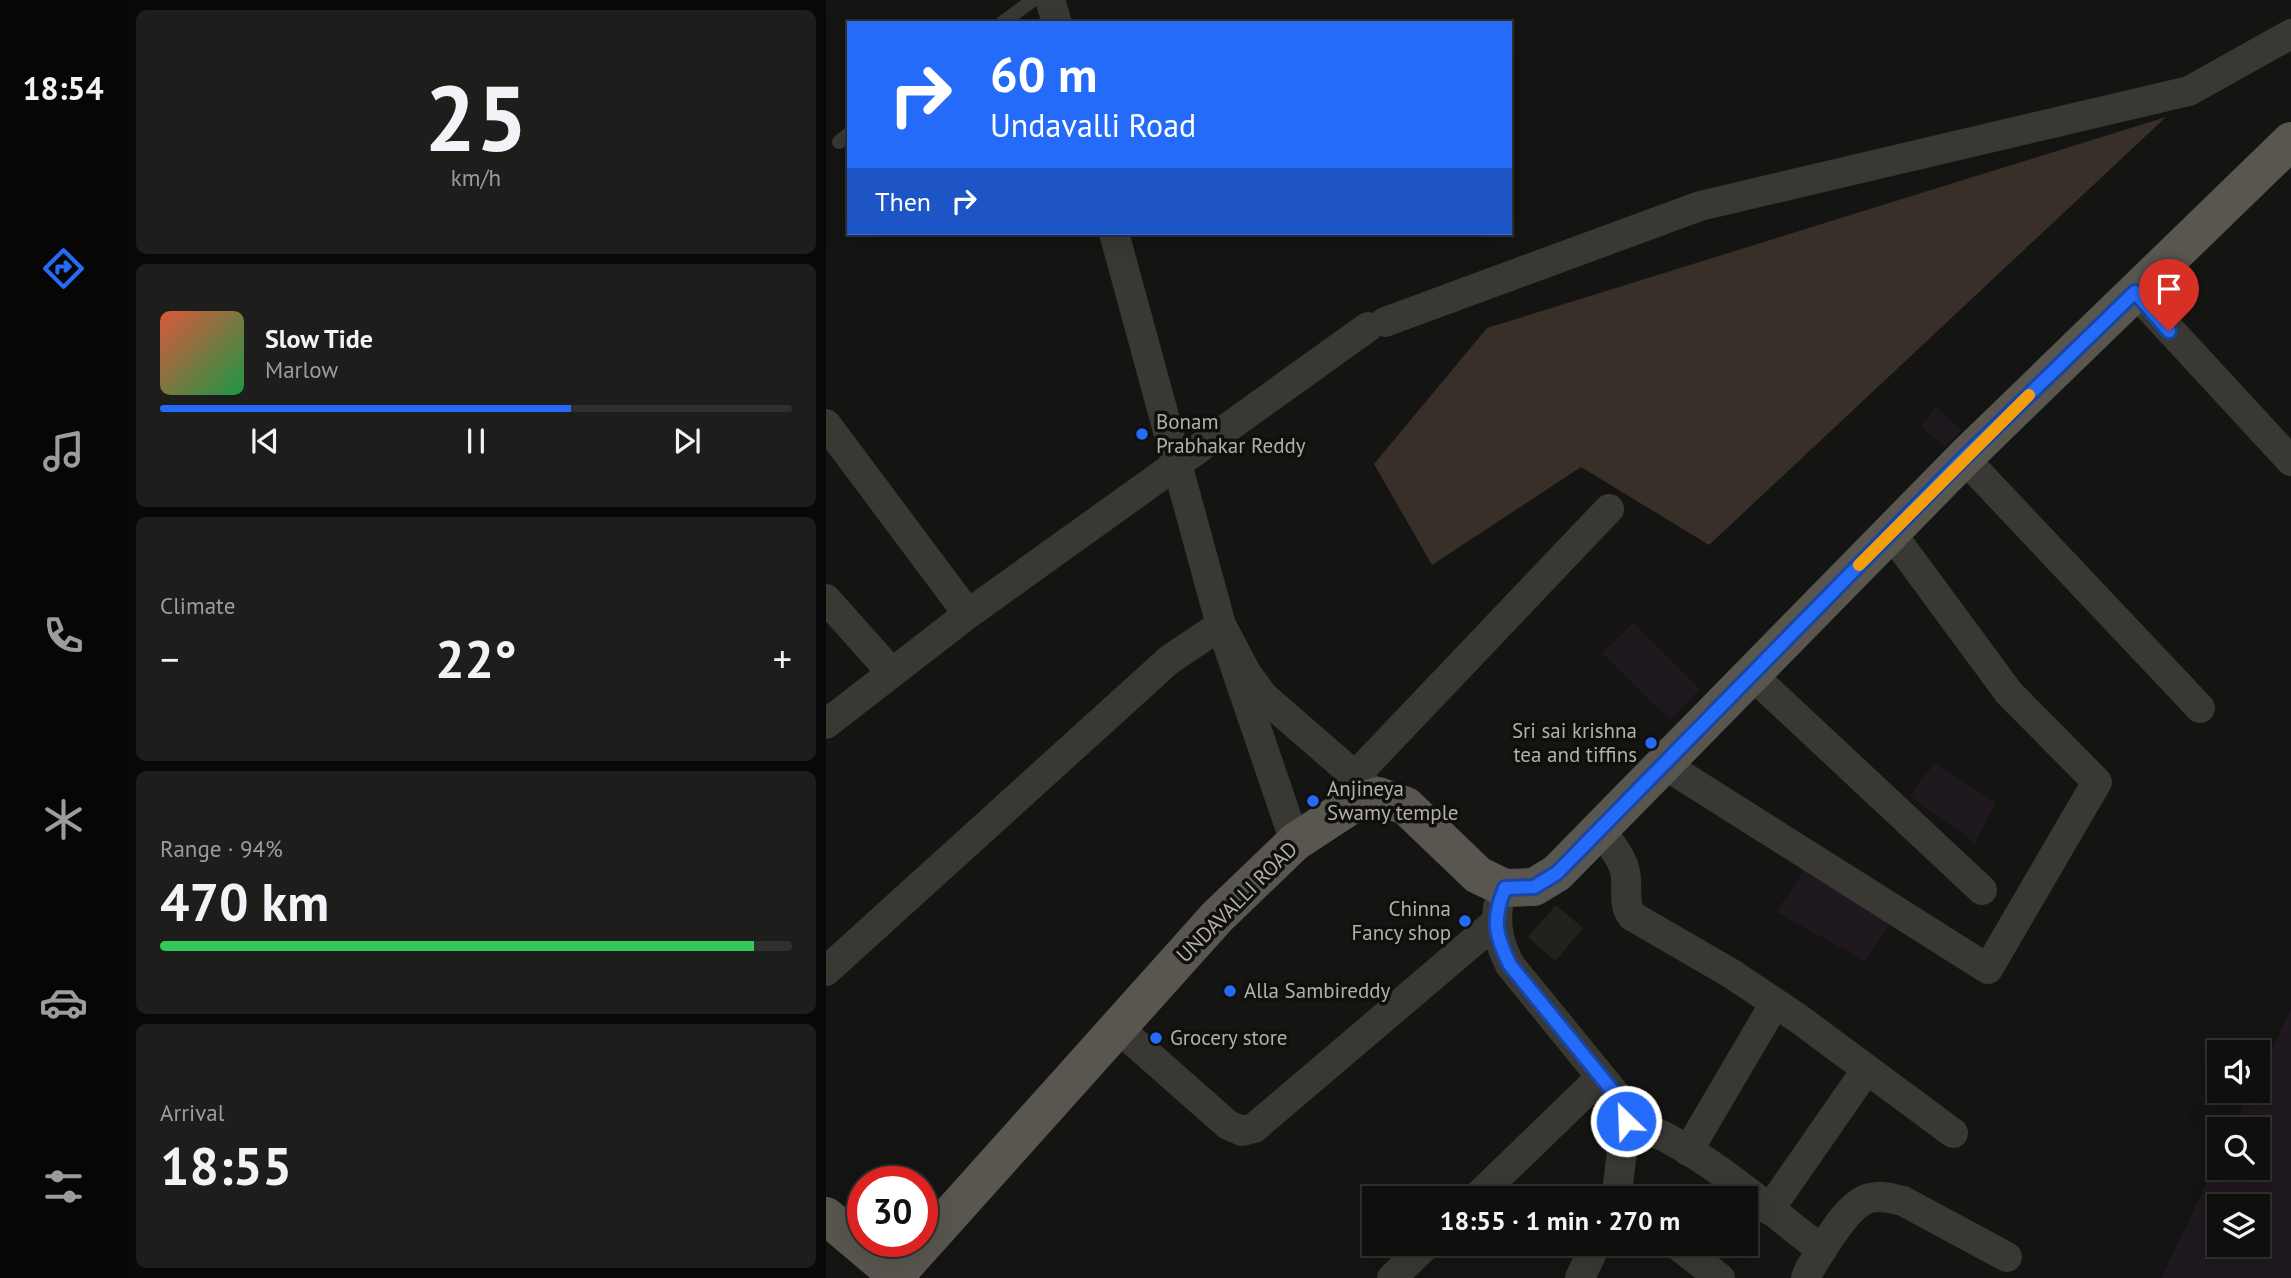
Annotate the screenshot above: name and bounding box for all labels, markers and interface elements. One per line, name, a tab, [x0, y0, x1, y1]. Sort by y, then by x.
text: 60 m	[990, 42, 1097, 106]
icon: right	[875, 49, 966, 140]
text: 25	[424, 58, 528, 176]
text: 18:54	[22, 67, 104, 109]
text: Undavalli Road	[990, 104, 1196, 146]
text: km/h	[451, 163, 501, 192]
icon: right	[945, 182, 983, 220]
text: Then	[875, 185, 931, 218]
icon: directions	[39, 244, 88, 293]
pin	[2139, 259, 2199, 331]
icon: arrive	[2150, 270, 2188, 308]
text: Slow Tide	[265, 322, 373, 355]
text: Marlow	[265, 355, 338, 384]
place label: Bonam Prabhakar Reddy	[1156, 408, 1306, 459]
icon: previous	[246, 422, 284, 460]
icon: pause	[457, 422, 495, 460]
icon: next	[668, 422, 706, 460]
marker: Bonam Prabhakar Reddy	[1134, 426, 1150, 442]
icon: music	[39, 427, 88, 476]
text: Climate	[160, 591, 235, 620]
icon: phone	[39, 611, 88, 660]
text: 22°	[435, 625, 517, 692]
text: −	[160, 634, 179, 683]
text: +	[773, 634, 792, 683]
place label: Sri sai krishna tea and tiffins	[1512, 717, 1637, 768]
marker: Sri sai krishna tea and tiffins	[1643, 735, 1659, 751]
place label: Anjineya Swamy temple	[1327, 775, 1458, 826]
marker: Anjineya Swamy temple	[1305, 793, 1321, 809]
icon: climate	[39, 795, 88, 844]
text: Range · 94%	[160, 834, 283, 863]
street label: UNDAVALLI ROAD	[1170, 835, 1303, 968]
text: 470 km	[160, 868, 329, 935]
place label: Chinna Fancy shop	[1351, 895, 1451, 946]
marker: Chinna Fancy shop	[1457, 913, 1473, 929]
place label: Alla Sambireddy	[1244, 977, 1391, 1004]
icon: car	[39, 978, 88, 1027]
marker: Alla Sambireddy	[1222, 983, 1238, 999]
place label: Grocery store	[1170, 1024, 1287, 1051]
marker: Grocery store	[1148, 1030, 1164, 1046]
map controls	[2207, 1040, 2270, 1257]
button: sound	[2207, 1040, 2270, 1103]
position arrow	[1589, 1084, 1663, 1158]
text: Arrival	[160, 1098, 224, 1127]
button: search	[2207, 1117, 2270, 1180]
text: 18:55	[160, 1132, 292, 1199]
icon: filters	[39, 1162, 88, 1211]
speed limit sign: 30	[847, 1166, 938, 1257]
button: layers	[2207, 1194, 2270, 1257]
text: 18:55 · 1 min · 270 m	[1440, 1204, 1680, 1237]

